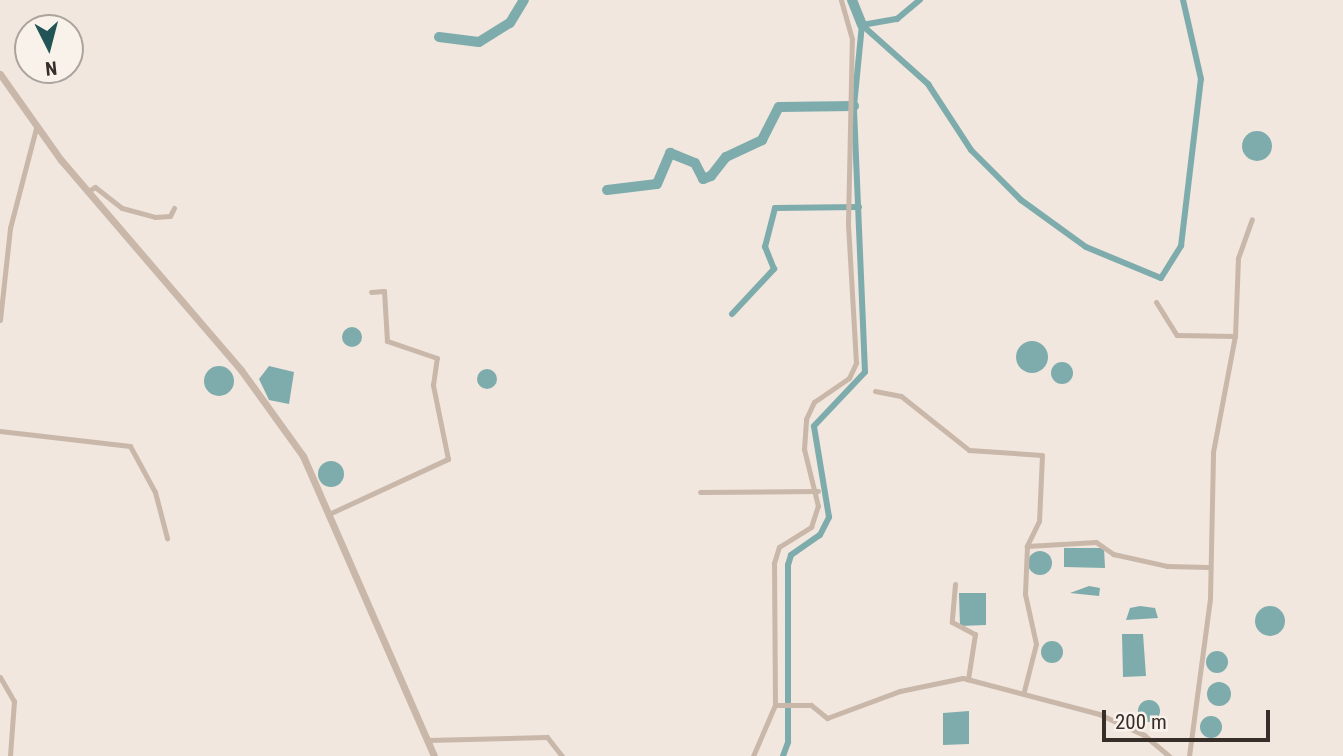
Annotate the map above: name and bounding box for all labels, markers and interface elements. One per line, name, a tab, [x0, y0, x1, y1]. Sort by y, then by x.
north arrow	[14, 14, 84, 84]
text: N	[44, 56, 58, 80]
scale bar	[1105, 696, 1273, 740]
text: 200 m	[1115, 710, 1167, 734]

